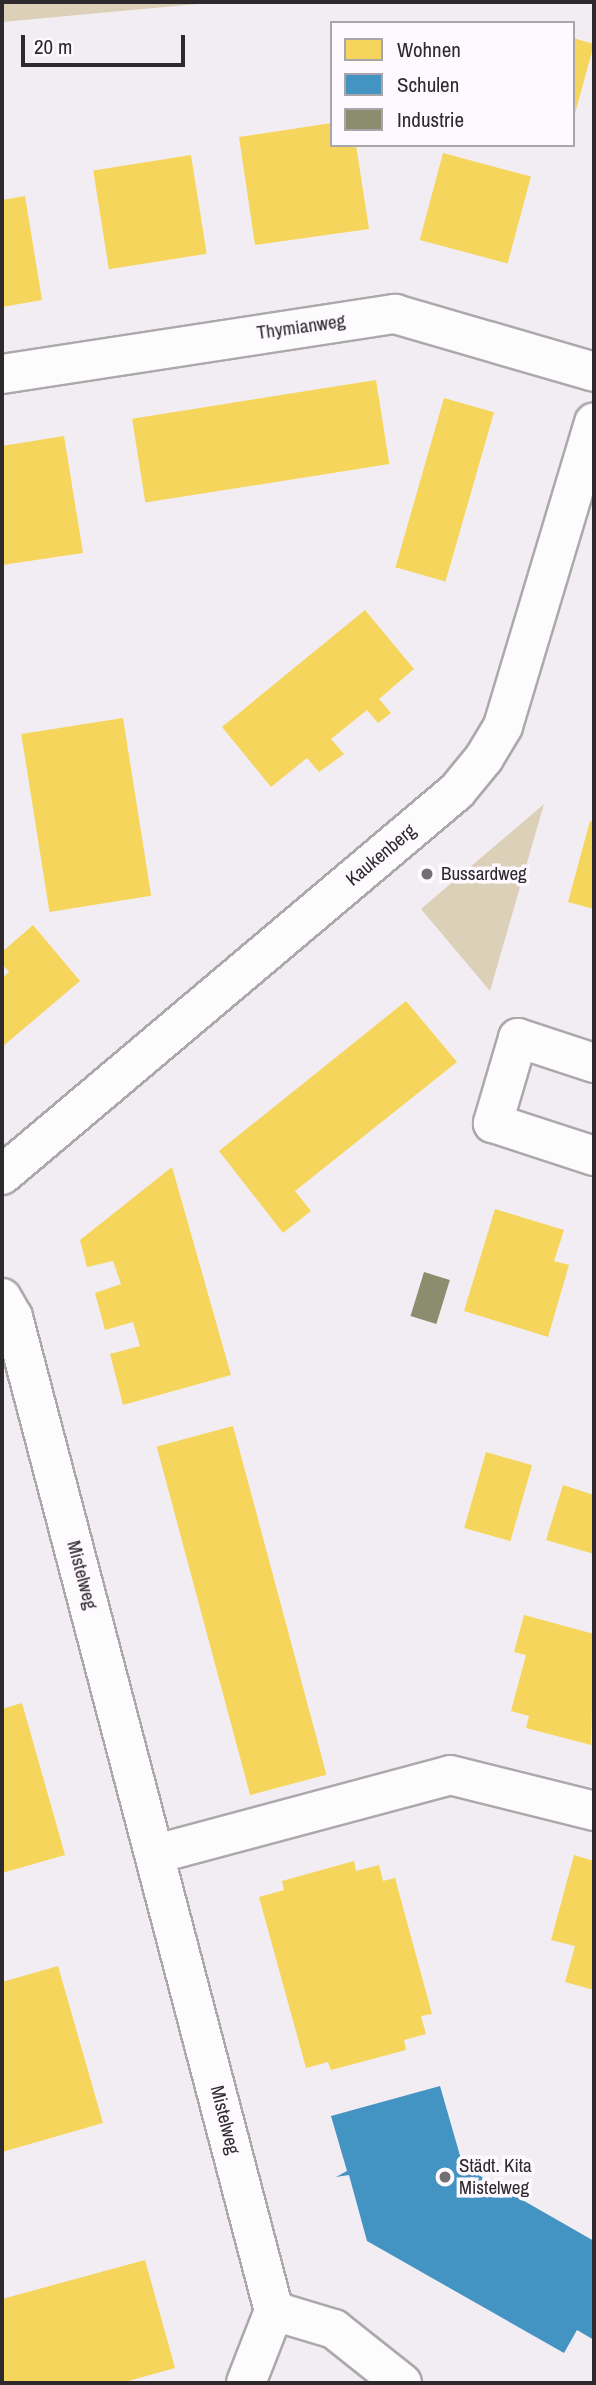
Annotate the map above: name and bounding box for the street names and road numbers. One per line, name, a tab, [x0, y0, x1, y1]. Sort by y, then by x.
street label: Thymianweg	[255, 310, 347, 344]
street label: Kaukenberg	[341, 819, 421, 891]
street label: Mistelweg	[62, 1538, 102, 1612]
street label: Mistelweg	[205, 2083, 245, 2157]

